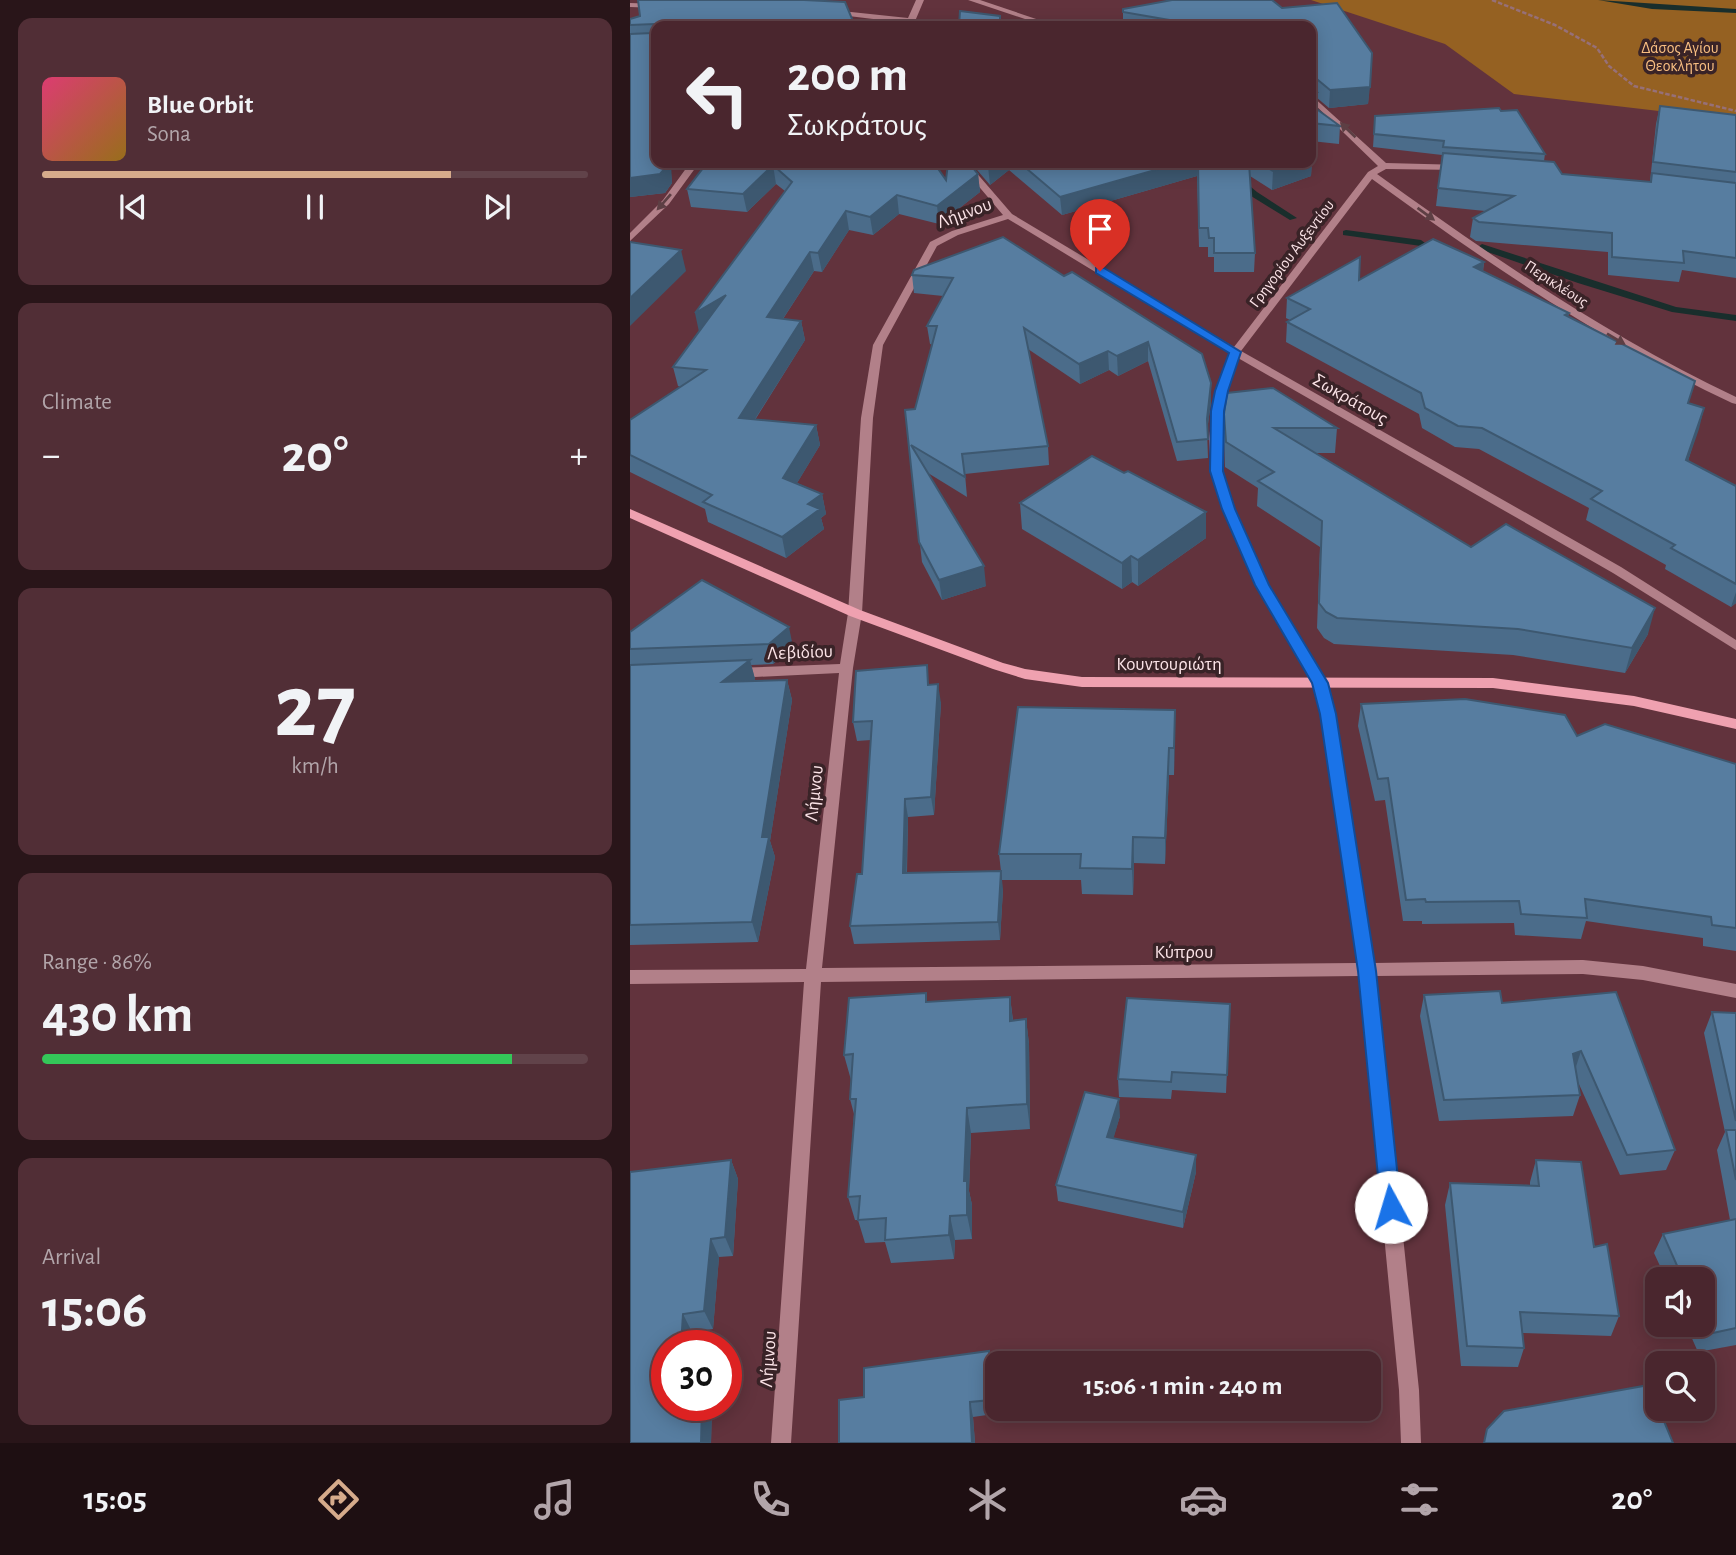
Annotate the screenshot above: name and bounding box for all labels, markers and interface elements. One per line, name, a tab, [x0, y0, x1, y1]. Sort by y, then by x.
park label: Δάσος Αγίου Θεοκλήτου	[1641, 40, 1719, 74]
icon: left	[672, 49, 763, 140]
text: 200 m	[787, 51, 908, 100]
text: Blue Orbit	[147, 92, 253, 118]
text: Σωκράτους	[787, 109, 927, 141]
one-way arrow	[1340, 122, 1357, 138]
text: Sona	[147, 123, 191, 146]
icon: previous	[114, 188, 152, 226]
icon: pause	[296, 188, 334, 226]
icon: next	[478, 188, 516, 226]
one-way arrow	[656, 193, 672, 211]
street label: Λήμνου	[935, 195, 994, 232]
street label: Γρηγορίου Αυξεντίου	[1246, 197, 1337, 310]
pin	[1070, 199, 1130, 271]
one-way arrow	[1417, 207, 1435, 221]
icon: arrive	[1081, 210, 1119, 248]
street label: Περικλέους	[1521, 257, 1591, 311]
one-way arrow	[1607, 333, 1626, 345]
street label: Σωκράτους	[1310, 370, 1391, 428]
text: Climate	[42, 391, 112, 414]
text: 20°	[282, 429, 348, 481]
text: −	[42, 437, 60, 475]
text: +	[570, 437, 588, 475]
street label: Λεβιδίου	[767, 642, 833, 663]
street label: Κουντουριώτη	[1116, 655, 1222, 674]
text: 27	[274, 662, 356, 753]
text: km/h	[291, 755, 339, 778]
street label: Λήμνου	[802, 764, 827, 822]
street label: Κύπρου	[1155, 943, 1213, 962]
text: Range · 86%	[42, 951, 152, 974]
text: 430 km	[42, 989, 193, 1041]
position arrow	[1354, 1170, 1428, 1244]
text: Arrival	[42, 1246, 101, 1269]
map controls	[1645, 1267, 1715, 1421]
button: sound	[1645, 1267, 1715, 1337]
text: 15:06	[42, 1284, 147, 1336]
speed limit sign: 30	[651, 1330, 742, 1421]
street label: Λήμνου	[757, 1330, 780, 1388]
button: search	[1645, 1351, 1715, 1421]
text: 15:06 · 1 min · 240 m	[1084, 1373, 1282, 1399]
icon: directions	[314, 1475, 363, 1524]
icon: music	[530, 1475, 579, 1524]
icon: phone	[746, 1475, 795, 1524]
icon: climate	[963, 1475, 1012, 1524]
icon: car	[1179, 1475, 1228, 1524]
icon: filters	[1395, 1475, 1444, 1524]
text: 15:05	[84, 1483, 147, 1515]
text: 20°	[1611, 1483, 1652, 1515]

